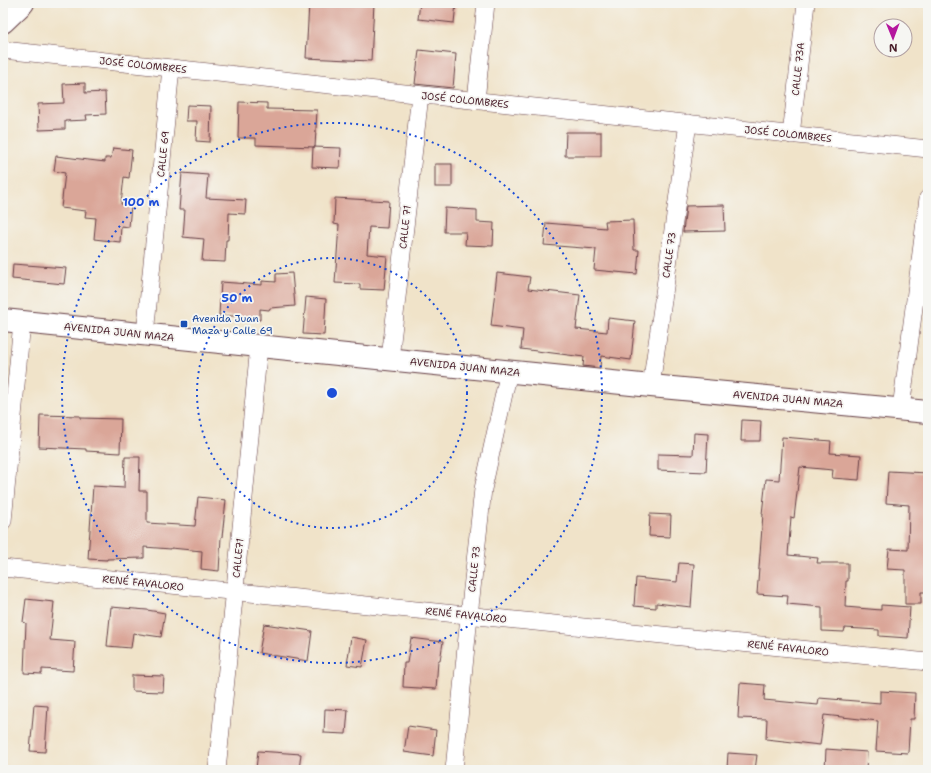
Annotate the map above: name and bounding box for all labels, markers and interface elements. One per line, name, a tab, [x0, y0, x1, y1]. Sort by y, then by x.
north arrow	[873, 18, 913, 58]
text: N	[888, 40, 898, 55]
street label: CALLE 73A	[789, 42, 807, 96]
street label: JOSÉ COLOMBRES	[99, 54, 188, 76]
street label: JOSÉ COLOMBRES	[421, 89, 510, 111]
street label: JOSÉ COLOMBRES	[744, 123, 833, 145]
street label: CALLE 69	[154, 130, 172, 178]
text: 100 m	[123, 194, 160, 210]
street label: CALLE 71	[396, 205, 414, 249]
street label: CALLE 73	[659, 231, 679, 279]
text: 50 m	[222, 290, 253, 306]
place label: Avenida Juan Maza y Calle 69	[192, 312, 273, 337]
marker: Avenida Juan Maza y Calle 69	[179, 319, 189, 329]
street label: AVENIDA JUAN MAZA	[63, 320, 175, 344]
street label: AVENIDA JUAN MAZA	[409, 355, 521, 379]
centre of rings	[325, 386, 339, 400]
street label: AVENIDA JUAN MAZA	[732, 388, 844, 410]
street label: CALLE71	[229, 538, 247, 578]
street label: CALLE 73	[465, 545, 483, 593]
street label: RENÉ FAVALORO	[102, 572, 184, 594]
street label: RENÉ FAVALORO	[425, 604, 507, 626]
street label: RENÉ FAVALORO	[747, 637, 829, 659]

